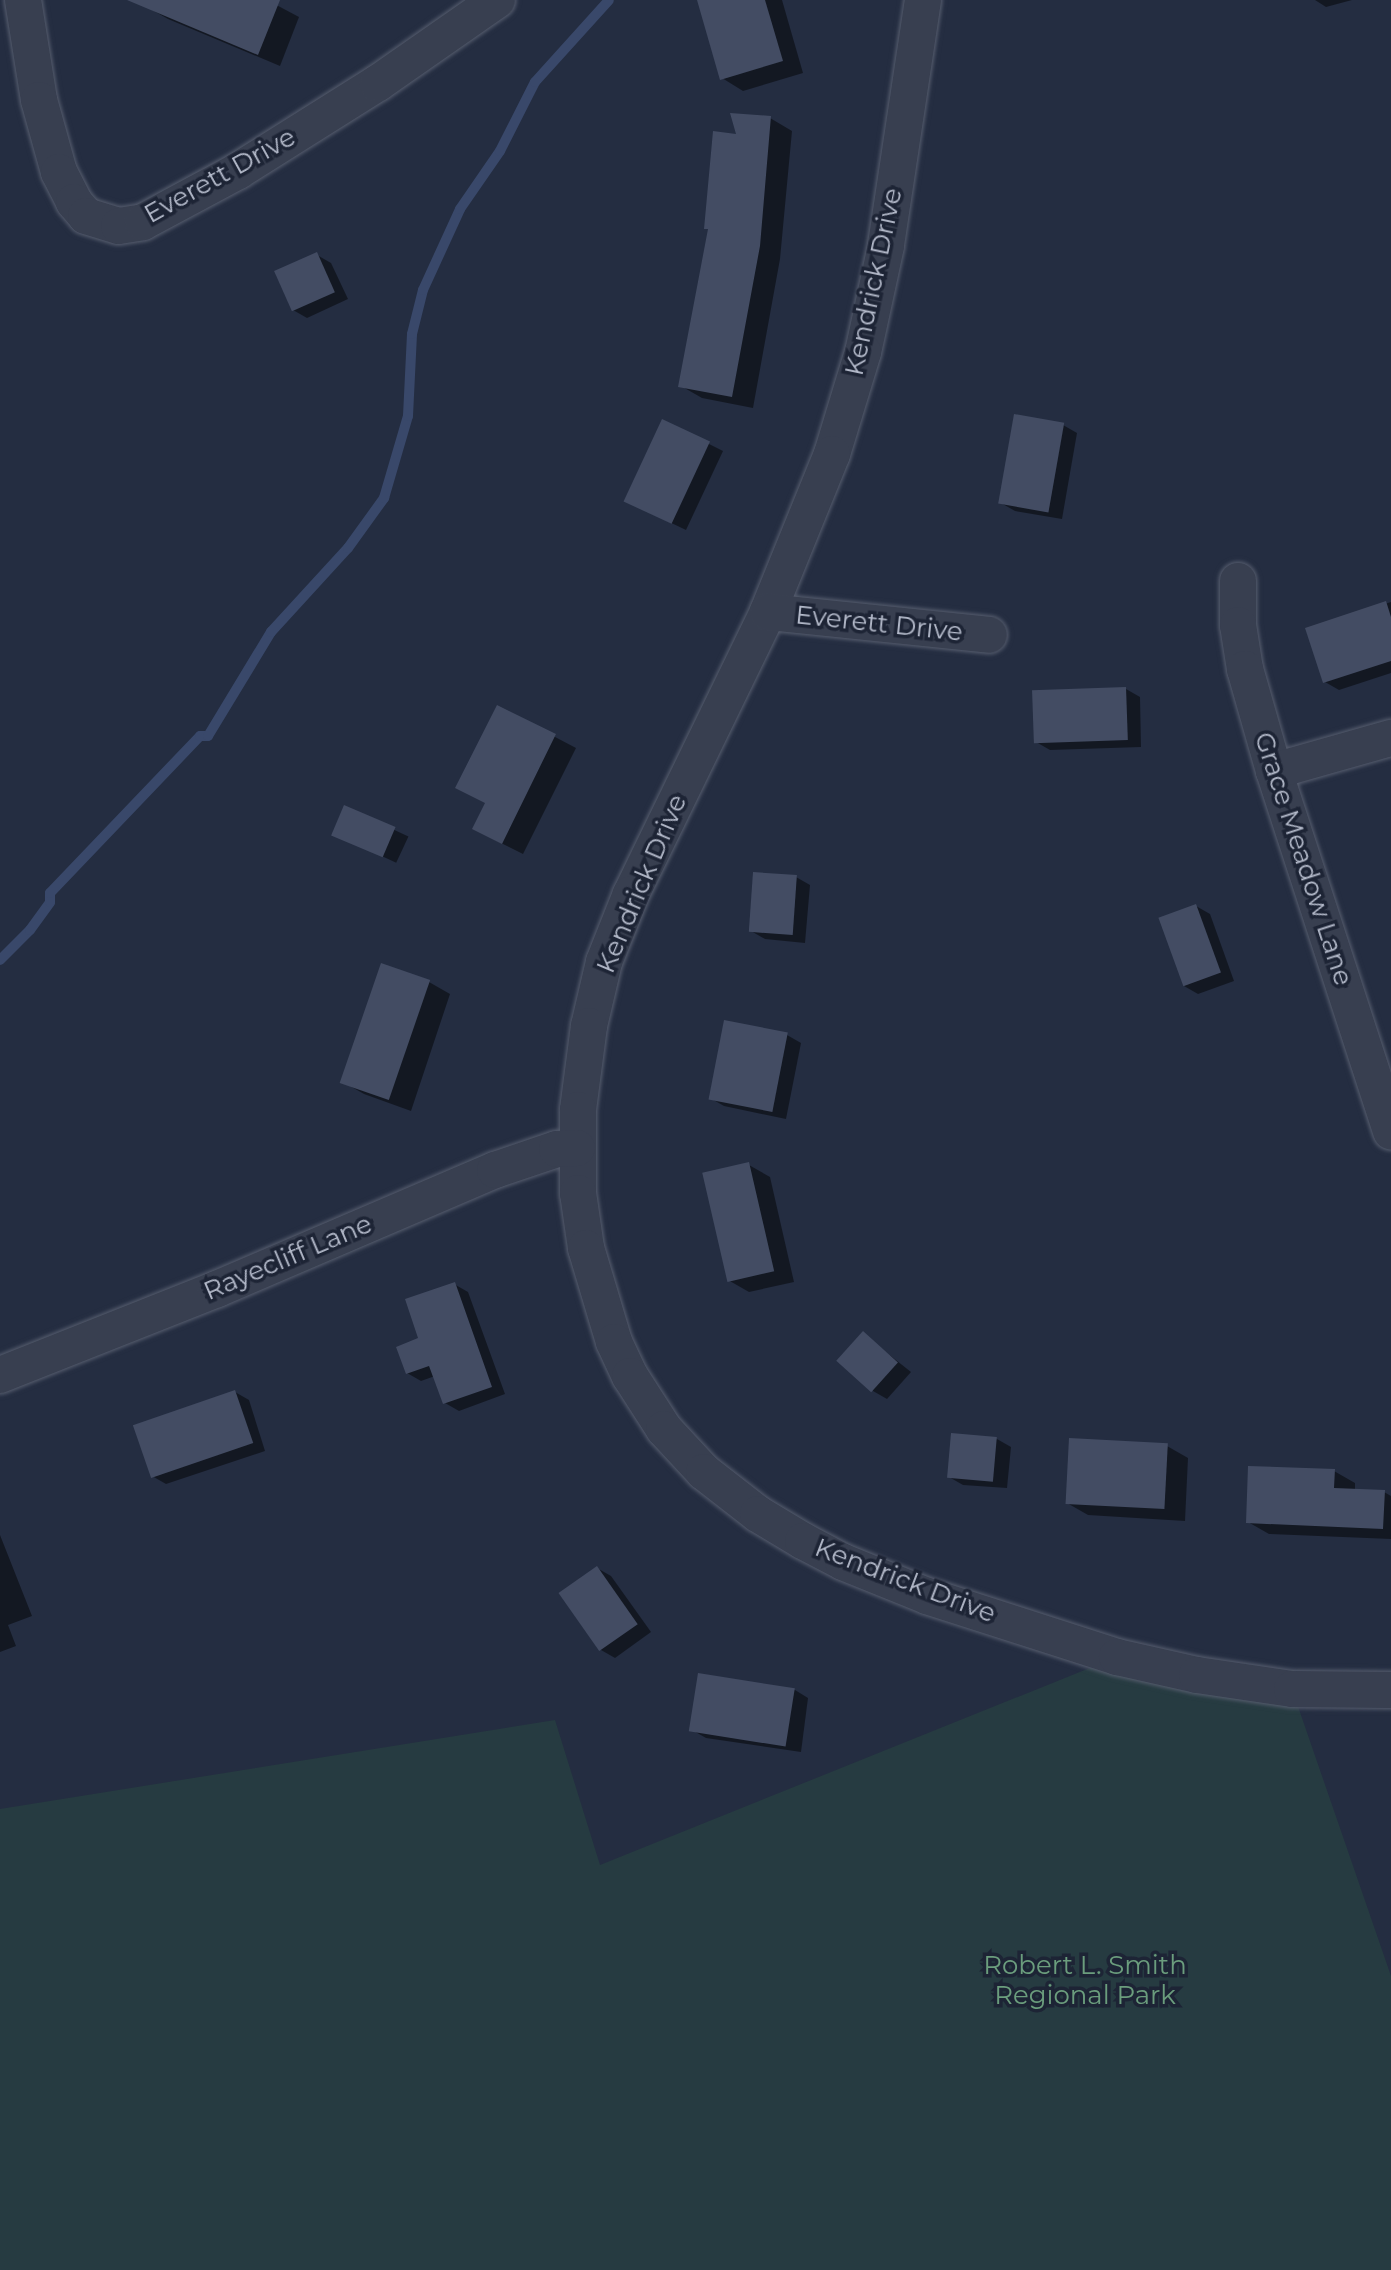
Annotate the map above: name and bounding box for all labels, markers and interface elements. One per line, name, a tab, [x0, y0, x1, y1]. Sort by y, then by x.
street label: Everett Drive	[139, 122, 301, 230]
street label: Kendrick Drive	[839, 185, 909, 379]
street label: Everett Drive	[794, 600, 964, 648]
street label: Grace Meadow Lane	[1247, 728, 1359, 990]
street label: Kendrick Drive	[590, 790, 694, 978]
street label: Rayecliff Lane	[199, 1209, 377, 1307]
street label: Kendrick Drive	[810, 1532, 1000, 1630]
park label: Robert L. Smith Regional Park	[983, 1950, 1187, 2012]

